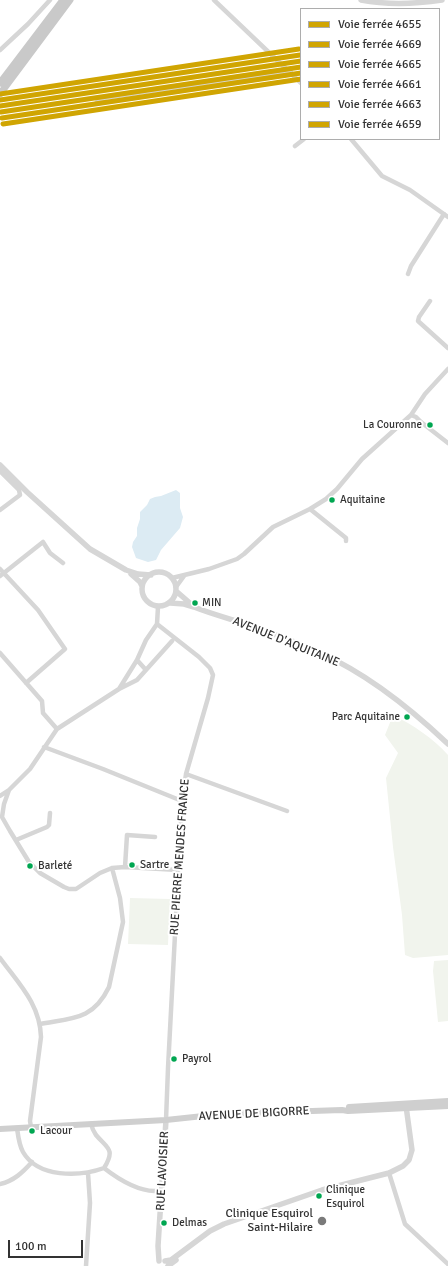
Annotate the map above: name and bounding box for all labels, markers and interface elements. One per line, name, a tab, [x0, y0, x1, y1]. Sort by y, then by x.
legend	[300, 8, 440, 140]
text: Voie ferrée 4655	[338, 17, 422, 32]
text: Voie ferrée 4669	[338, 37, 422, 52]
text: Voie ferrée 4665	[338, 57, 422, 72]
text: Voie ferrée 4661	[338, 77, 422, 92]
text: Voie ferrée 4663	[338, 97, 422, 112]
text: Voie ferrée 4659	[338, 117, 422, 132]
place label: La Couronne	[363, 418, 422, 432]
marker: La Couronne	[425, 420, 435, 430]
place label: Aquitaine	[340, 493, 385, 507]
marker: Aquitaine	[327, 495, 337, 505]
place label: MIN	[202, 596, 222, 610]
marker: MIN	[190, 598, 200, 608]
street label: AVENUE D'AQUITAINE	[231, 614, 341, 670]
place label: Parc Aquitaine	[332, 710, 400, 724]
marker: Parc Aquitaine	[402, 712, 412, 722]
street label: RUE PIERRE MENDES FRANCE	[167, 778, 193, 936]
place label: Sartre	[140, 858, 169, 872]
place label: Barleté	[38, 859, 72, 873]
marker: Sartre	[127, 860, 137, 870]
marker: Barleté	[25, 861, 35, 871]
place label: Payrol	[182, 1052, 211, 1066]
marker: Payrol	[169, 1054, 179, 1064]
street label: AVENUE DE BIGORRE	[198, 1104, 310, 1124]
place label: Lacour	[40, 1124, 72, 1138]
marker: Lacour	[27, 1126, 37, 1136]
street label: RUE LAVOISIER	[154, 1131, 172, 1211]
place label: Clinique Esquirol	[326, 1183, 365, 1209]
marker: Clinique Esquirol	[314, 1191, 324, 1201]
place label: Clinique Esquirol Saint-Hilaire	[226, 1207, 313, 1235]
marker: Clinique Esquirol Saint-Hilaire	[316, 1215, 328, 1227]
place label: Delmas	[172, 1216, 207, 1230]
marker: Delmas	[159, 1218, 169, 1228]
scale bar	[10, 1232, 85, 1258]
text: 100 m	[15, 1239, 47, 1254]

